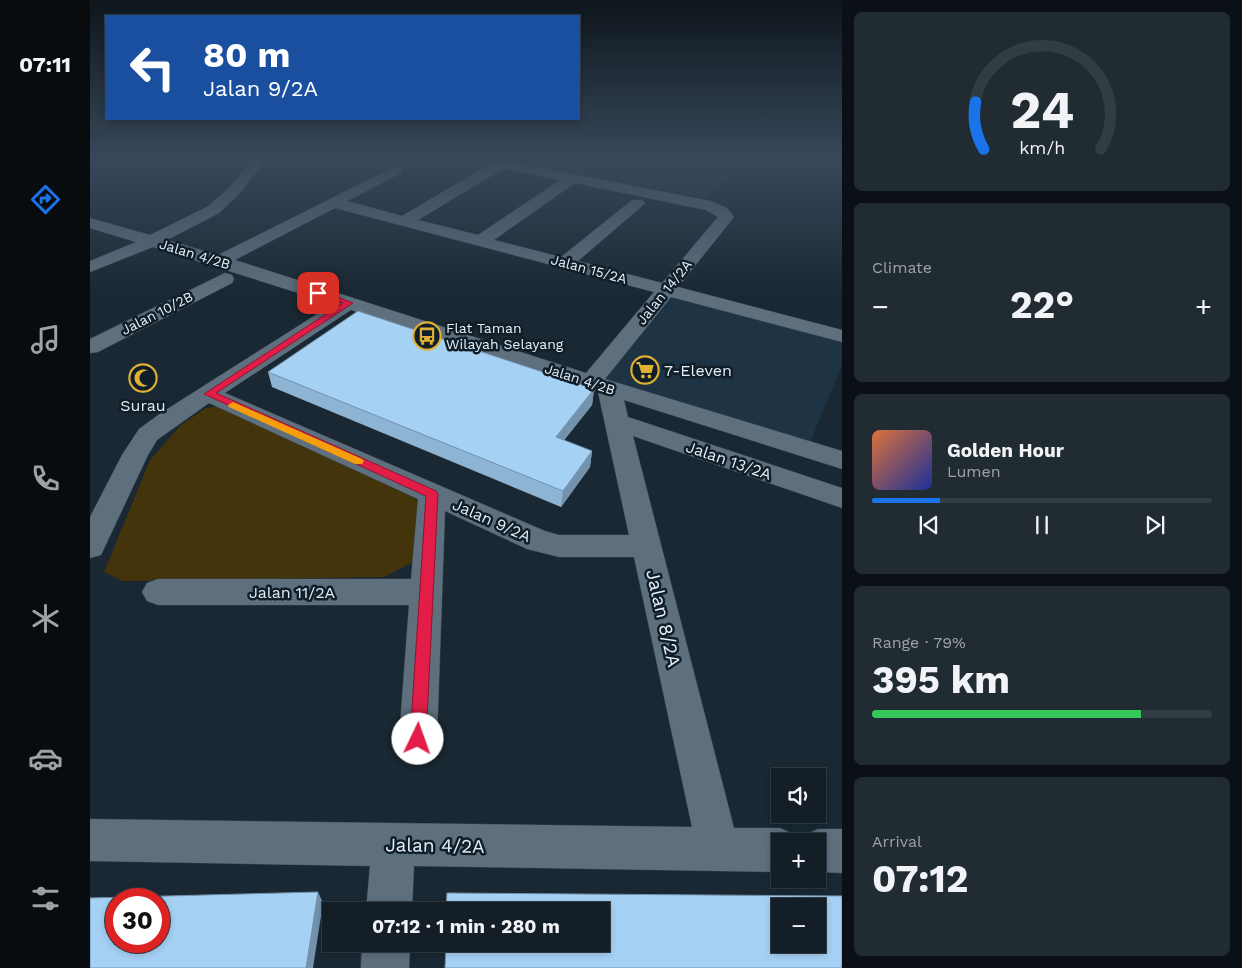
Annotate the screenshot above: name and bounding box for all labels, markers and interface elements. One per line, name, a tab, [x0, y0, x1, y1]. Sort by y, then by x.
text: 80 m	[203, 34, 290, 76]
icon: left	[120, 35, 185, 100]
text: 07:11	[19, 52, 71, 77]
text: Jalan 9/2A	[203, 76, 318, 101]
text: 24	[1010, 80, 1074, 141]
text: km/h	[1019, 137, 1065, 158]
icon: directions	[28, 182, 63, 217]
street label: Jalan 4/2B	[158, 236, 232, 272]
street label: Jalan 15/2A	[549, 251, 629, 287]
street label: Jalan 14/2A	[633, 256, 695, 328]
text: Climate	[872, 258, 932, 277]
pin	[297, 272, 339, 314]
icon: arrive	[304, 279, 332, 307]
text: 22°	[1010, 283, 1074, 327]
street label: Jalan 10/2B	[118, 288, 196, 338]
text: −	[872, 290, 889, 323]
text: +	[1195, 290, 1212, 323]
place label: Flat Taman Wilayah Selayang	[446, 320, 564, 352]
bus stop icon: Flat Taman Wilayah Selayang	[412, 321, 442, 351]
icon: music	[28, 322, 63, 357]
supermarket icon: 7-Eleven	[630, 355, 660, 385]
street label: Jalan 4/2B	[543, 360, 617, 398]
place label: 7-Eleven	[664, 361, 732, 380]
mosque icon: Surau	[128, 363, 158, 393]
place label: Surau	[120, 396, 166, 415]
street label: Jalan 13/2A	[684, 437, 775, 484]
text: Golden Hour	[947, 439, 1064, 462]
icon: phone	[28, 461, 63, 496]
text: Lumen	[947, 462, 1001, 481]
street label: Jalan 9/2A	[450, 495, 534, 546]
icon: previous	[915, 511, 943, 539]
icon: pause	[1028, 511, 1056, 539]
icon: next	[1141, 511, 1169, 539]
street label: Jalan 8/2A	[641, 567, 686, 670]
street label: Jalan 11/2A	[249, 583, 336, 602]
icon: climate	[28, 601, 63, 636]
text: Range · 79%	[872, 633, 966, 652]
text: 395 km	[872, 658, 1010, 702]
position arrow	[391, 712, 443, 764]
icon: car	[28, 741, 63, 776]
map controls	[771, 768, 826, 953]
button: sound	[771, 768, 826, 823]
text: Arrival	[872, 832, 922, 851]
street label: Jalan 4/2A	[385, 833, 485, 858]
button: +	[771, 833, 826, 888]
text: 07:12	[872, 857, 968, 901]
icon: filters	[28, 881, 63, 916]
speed limit sign: 30	[105, 888, 170, 953]
button: −	[771, 898, 826, 953]
text: 07:12 · 1 min · 280 m	[372, 915, 560, 938]

